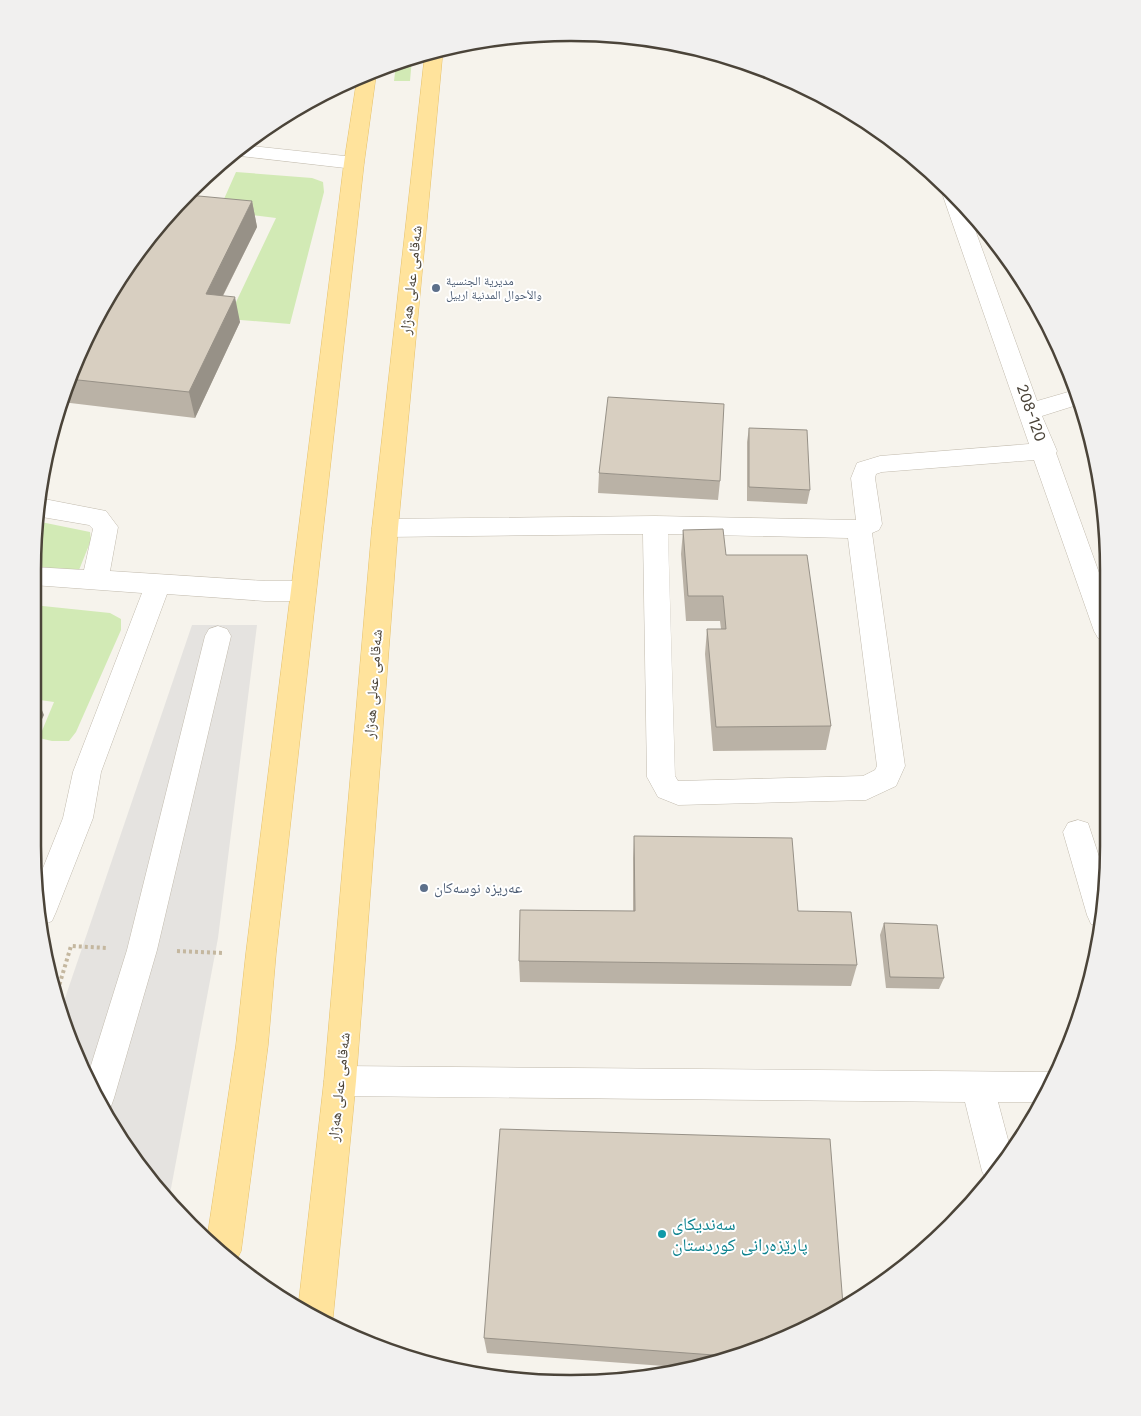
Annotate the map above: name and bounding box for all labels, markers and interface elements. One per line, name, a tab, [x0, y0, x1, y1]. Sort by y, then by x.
street label: شەقامی عەلی هەژار	[395, 224, 427, 337]
place label: مديرية الجنسية والأحوال المدنية اربيل	[446, 273, 542, 302]
marker: مديرية الجنسية والأحوال المدنية اربيل	[430, 282, 442, 294]
street label: 208-120	[1013, 382, 1050, 444]
street label: شەقامی عەلی هەژار	[359, 628, 387, 740]
place label: عەریزە نوسەکان	[434, 878, 523, 898]
marker: عەریزە نوسەکان	[418, 882, 430, 894]
street label: شەقامی عەلی هەژار	[323, 1031, 355, 1144]
place label: سەندیکای پارێزەرانی کوردستان	[672, 1213, 808, 1256]
marker: سەندیکای پارێزەرانی کوردستان	[656, 1228, 668, 1240]

